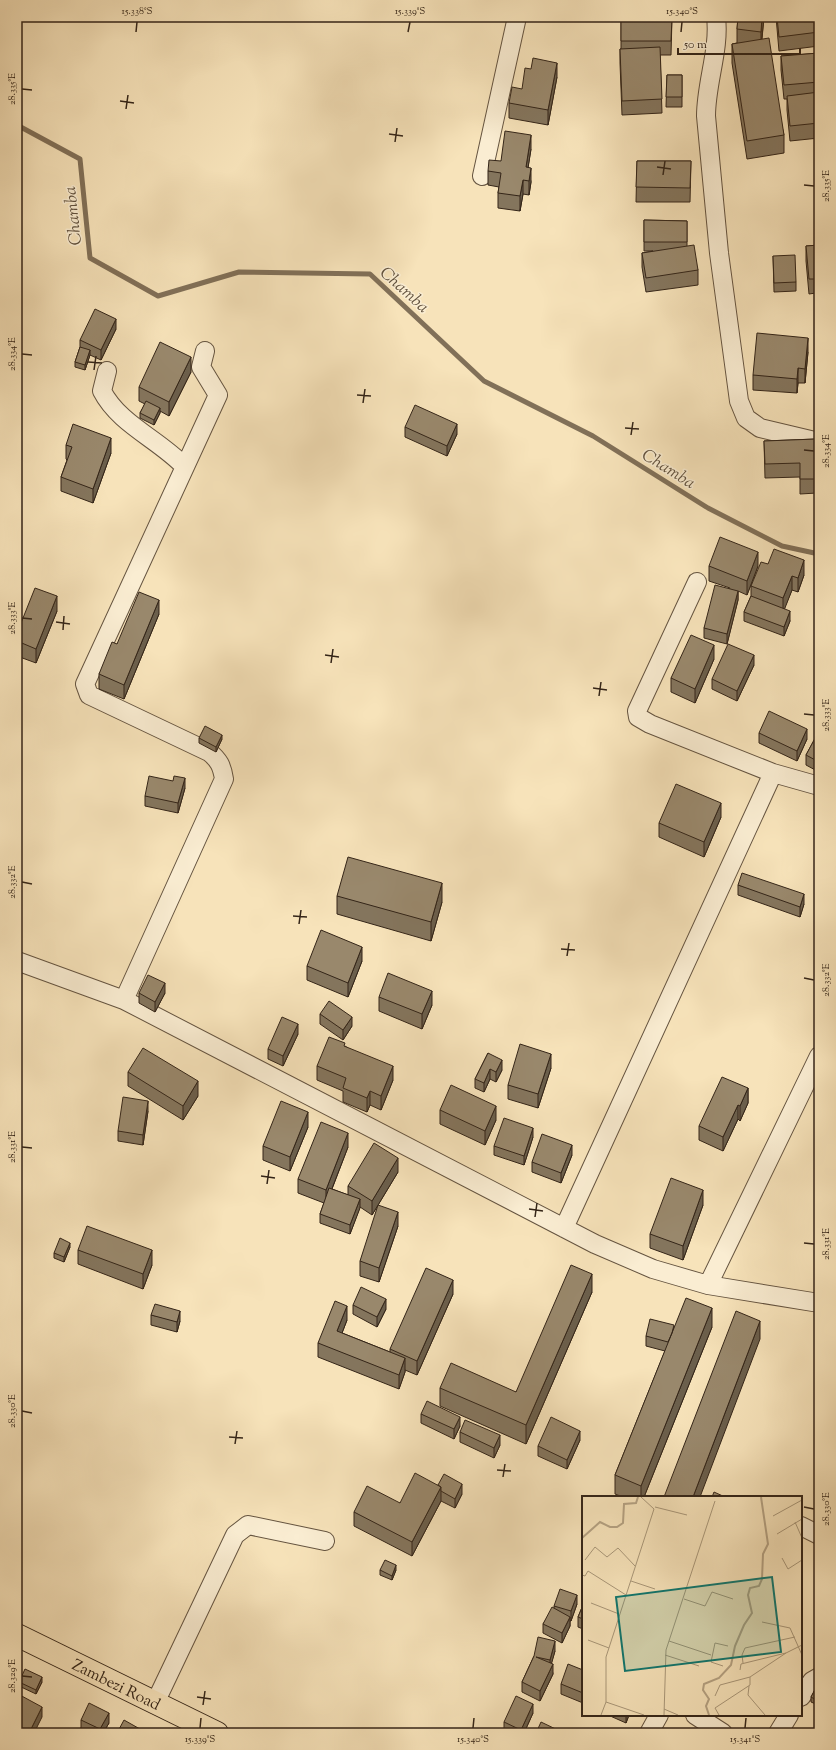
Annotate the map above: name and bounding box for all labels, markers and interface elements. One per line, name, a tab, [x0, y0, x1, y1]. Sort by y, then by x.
text: 15.338°S	[122, 4, 153, 19]
text: 15.339°S	[395, 4, 425, 19]
text: 15.340°S	[666, 4, 698, 19]
scale bar	[678, 30, 800, 56]
text: 50 m	[683, 36, 707, 54]
text: 28.335°E	[5, 73, 20, 105]
text: 28.335°E	[819, 170, 834, 202]
water label: Chamba	[59, 185, 89, 247]
water label: Chamba	[374, 262, 434, 319]
text: 28.334°E	[5, 337, 20, 371]
text: 28.334°E	[819, 434, 834, 468]
water label: Chamba	[636, 444, 700, 496]
text: 28.333°E	[5, 602, 20, 634]
text: 28.333°E	[819, 699, 834, 731]
text: 28.332°E	[5, 865, 20, 899]
text: 28.332°E	[819, 963, 834, 997]
text: 28.331°E	[5, 1131, 20, 1163]
text: 28.331°E	[819, 1228, 834, 1260]
text: 28.330°E	[5, 1394, 20, 1428]
text: 28.330°E	[819, 1492, 834, 1526]
inset map	[582, 1496, 802, 1716]
street label: Zambezi Road	[68, 1655, 164, 1717]
text: 28.329°E	[5, 1659, 20, 1693]
text: 15.339°S	[185, 1732, 215, 1747]
text: 15.340°S	[457, 1732, 489, 1747]
text: 15.341°S	[730, 1732, 760, 1747]

